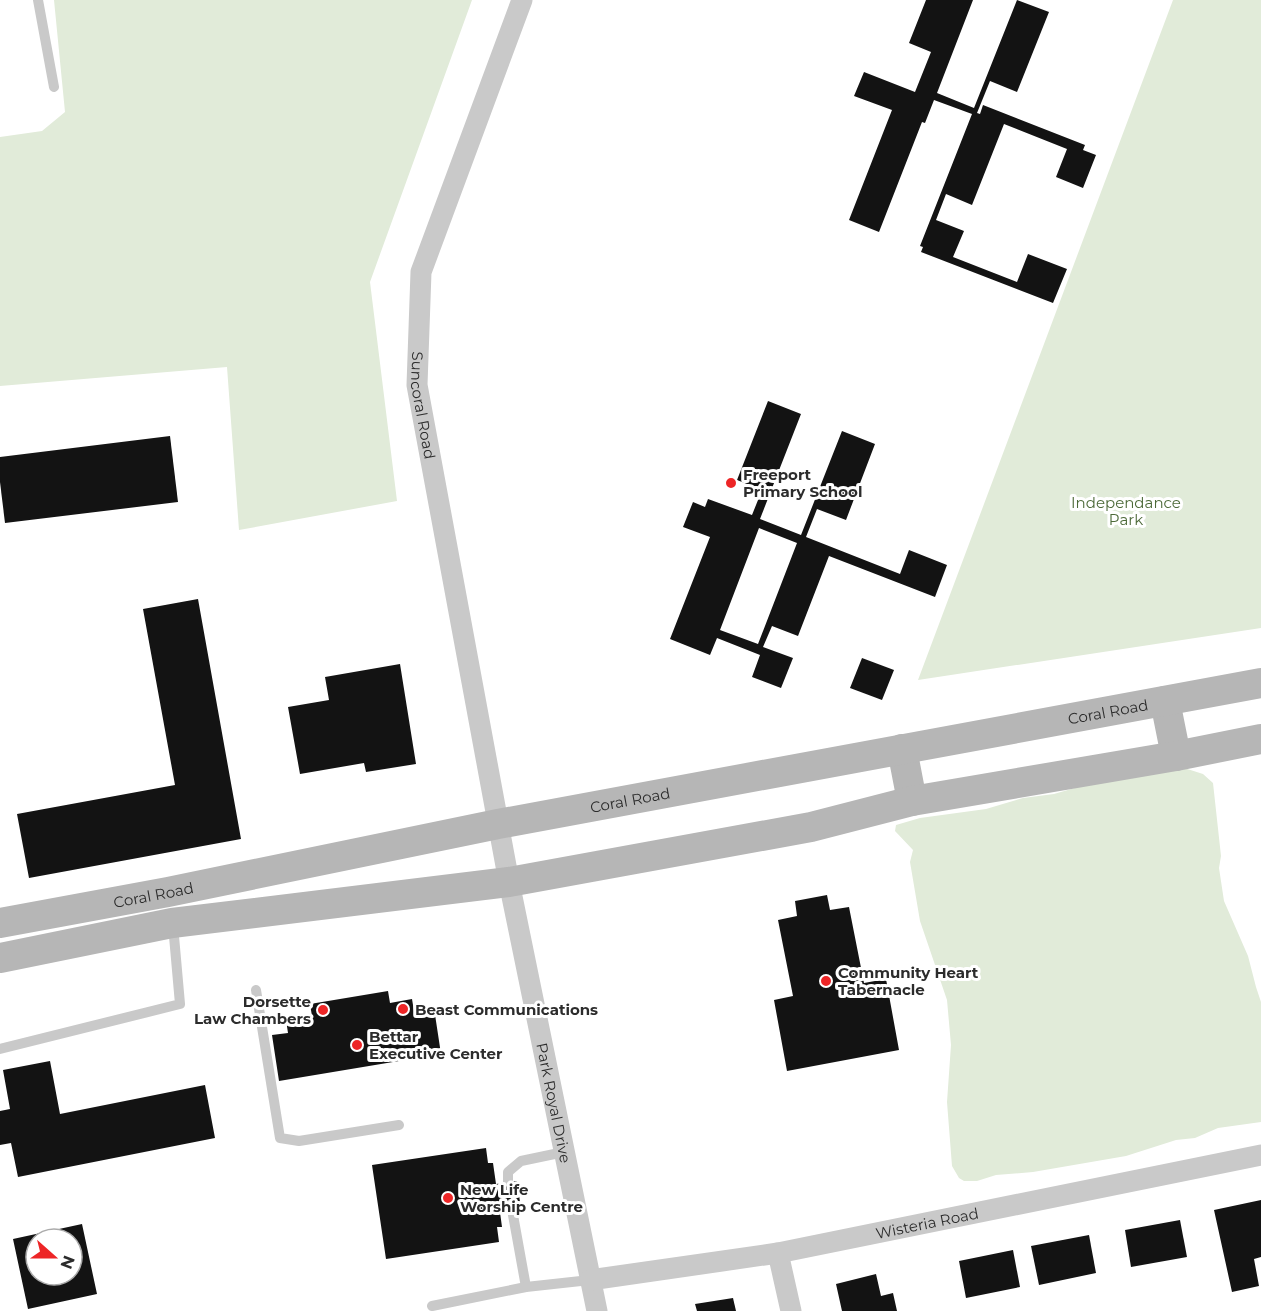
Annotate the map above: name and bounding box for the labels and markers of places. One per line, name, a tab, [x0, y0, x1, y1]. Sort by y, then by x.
place label: Freeport Primary School	[743, 465, 862, 501]
marker: Freeport Primary School	[724, 476, 738, 490]
place label: Community Heart Tabernacle	[838, 963, 979, 999]
marker: Community Heart Tabernacle	[819, 974, 833, 988]
place label: Dorsette Law Chambers	[194, 992, 311, 1028]
place label: Beast Communications	[415, 1000, 598, 1019]
marker: Beast Communications	[396, 1002, 410, 1016]
marker: Dorsette Law Chambers	[316, 1003, 330, 1017]
place label: Bettar Executive Center	[369, 1027, 503, 1063]
marker: Bettar Executive Center	[350, 1038, 364, 1052]
place label: New Life Worship Centre	[460, 1180, 583, 1216]
marker: New Life Worship Centre	[441, 1191, 455, 1205]

